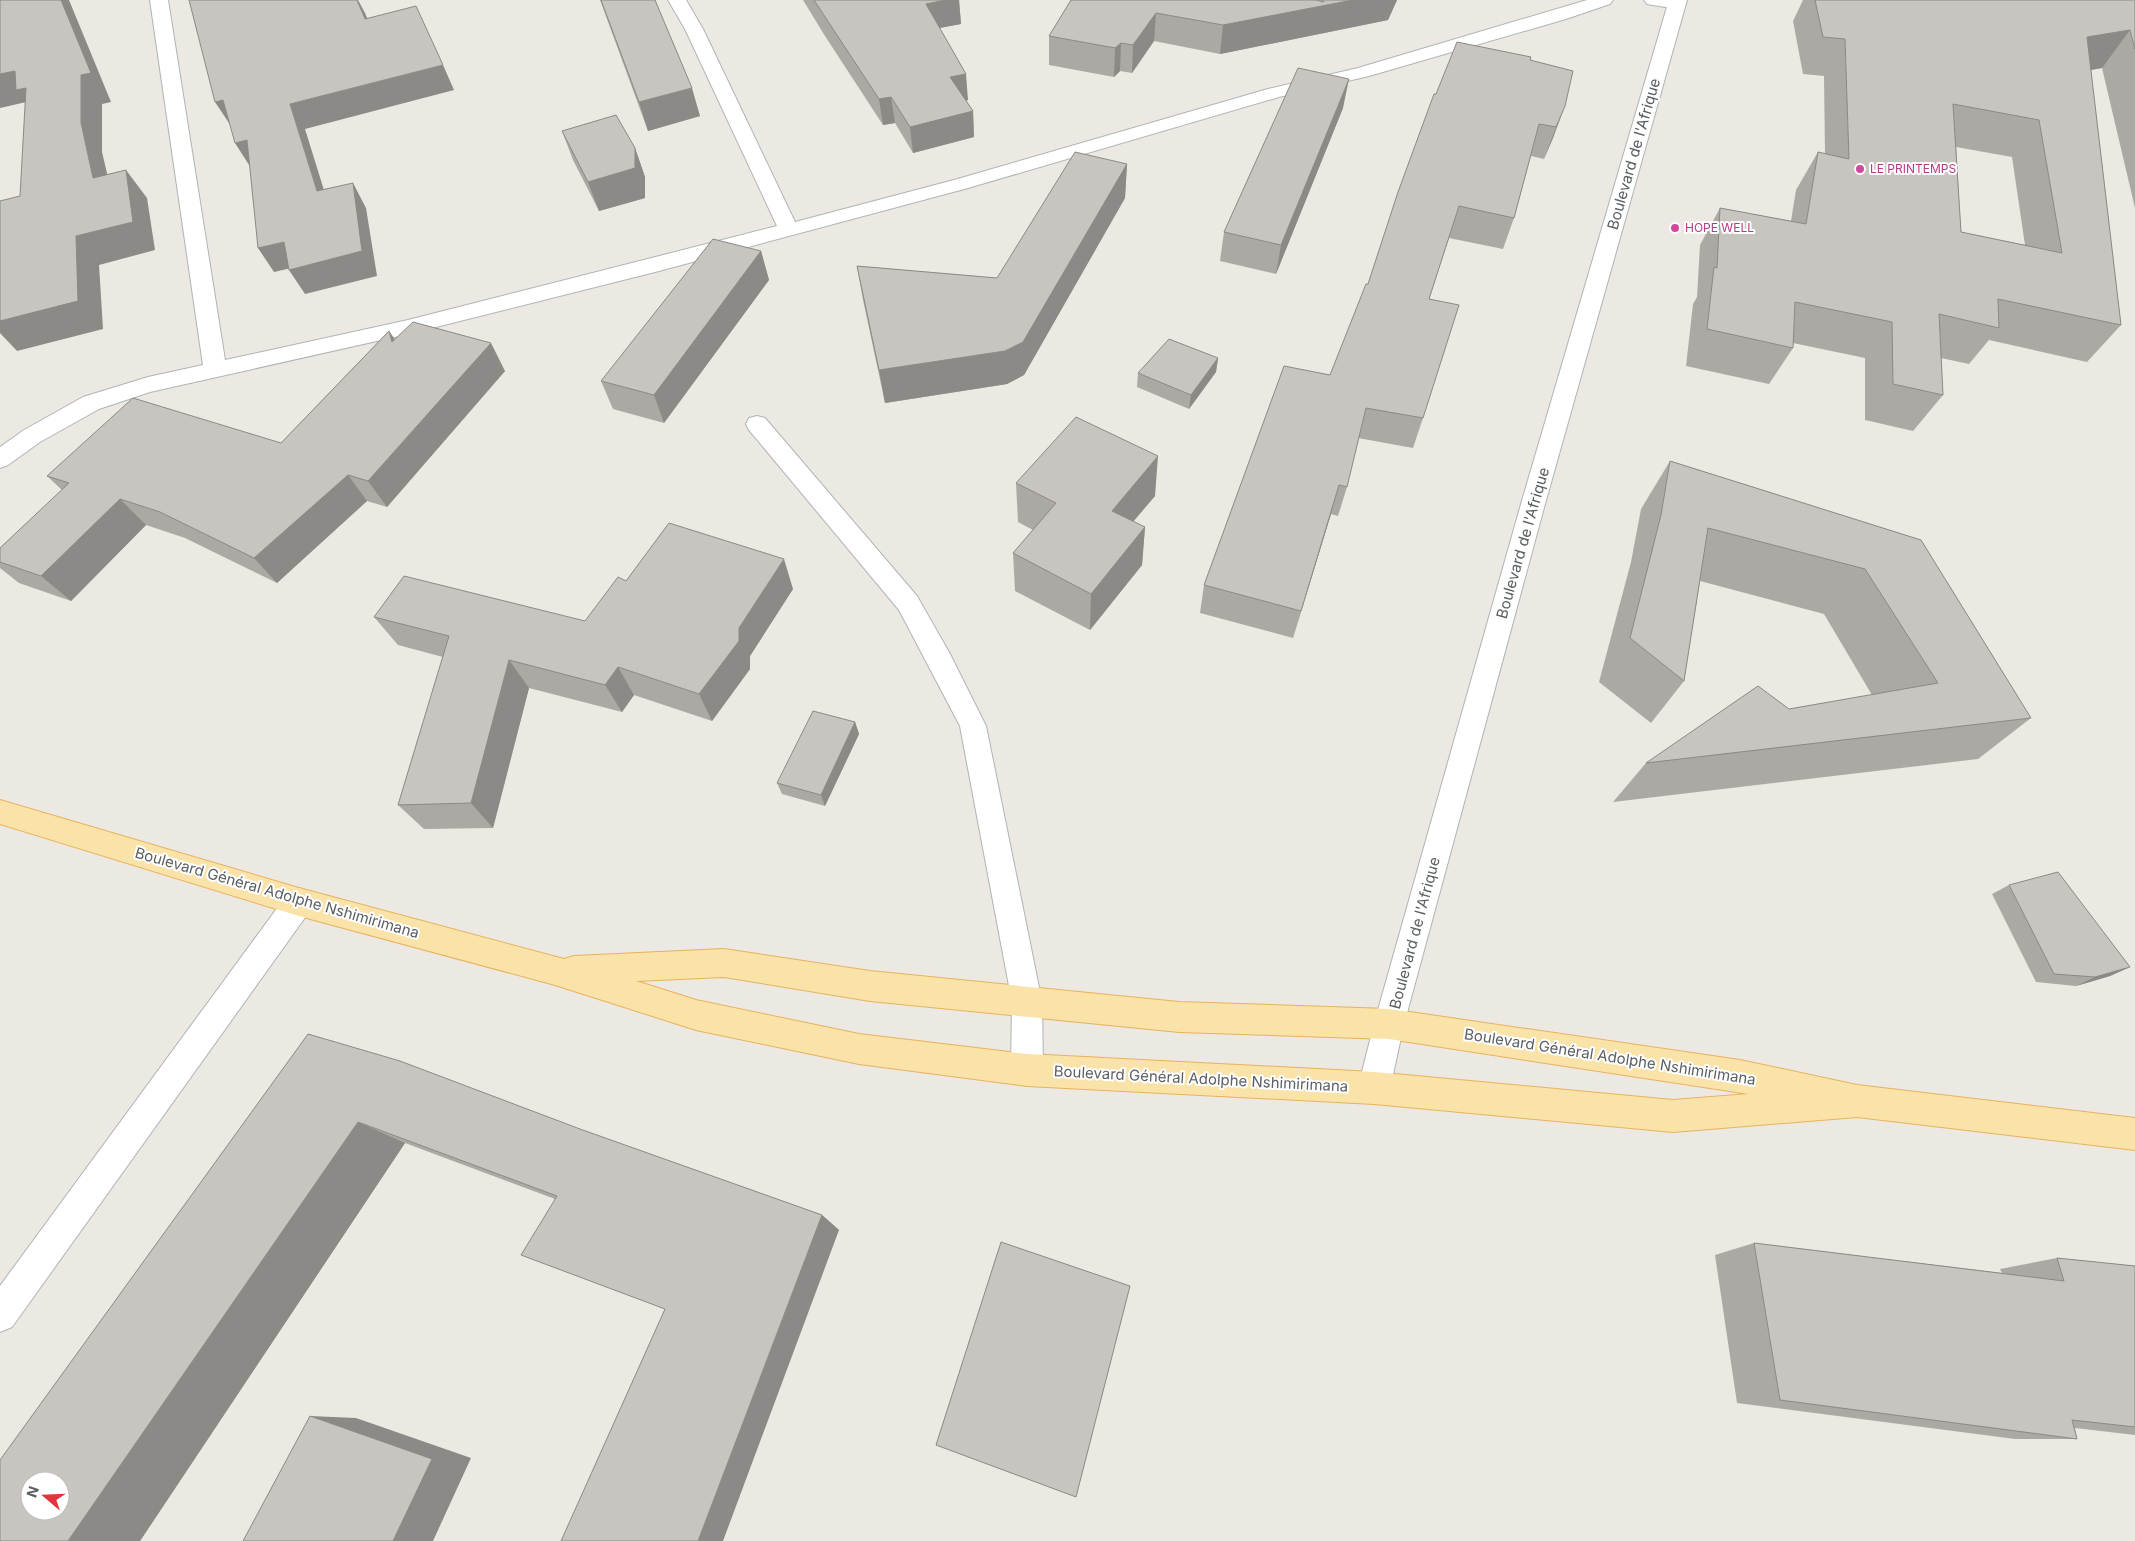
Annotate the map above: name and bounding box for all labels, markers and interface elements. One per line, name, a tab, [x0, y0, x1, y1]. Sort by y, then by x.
street label: Boulevard de l'Afrique	[1603, 76, 1664, 232]
place label: LE PRINTEMPS	[1870, 161, 1956, 176]
marker: LE PRINTEMPS	[1854, 163, 1866, 175]
place label: HOPE WELL	[1685, 220, 1754, 235]
marker: HOPE WELL	[1669, 222, 1681, 234]
street label: Boulevard de l'Afrique	[1492, 465, 1553, 621]
street label: Boulevard Général Adolphe Nshimirimana	[133, 843, 421, 942]
street label: Boulevard de l'Afrique	[1385, 855, 1444, 1011]
street label: Boulevard Général Adolphe Nshimirimana	[1463, 1024, 1757, 1089]
street label: Boulevard Général Adolphe Nshimirimana	[1053, 1061, 1349, 1096]
north arrow	[20, 1471, 70, 1521]
text: N	[22, 1484, 42, 1499]

